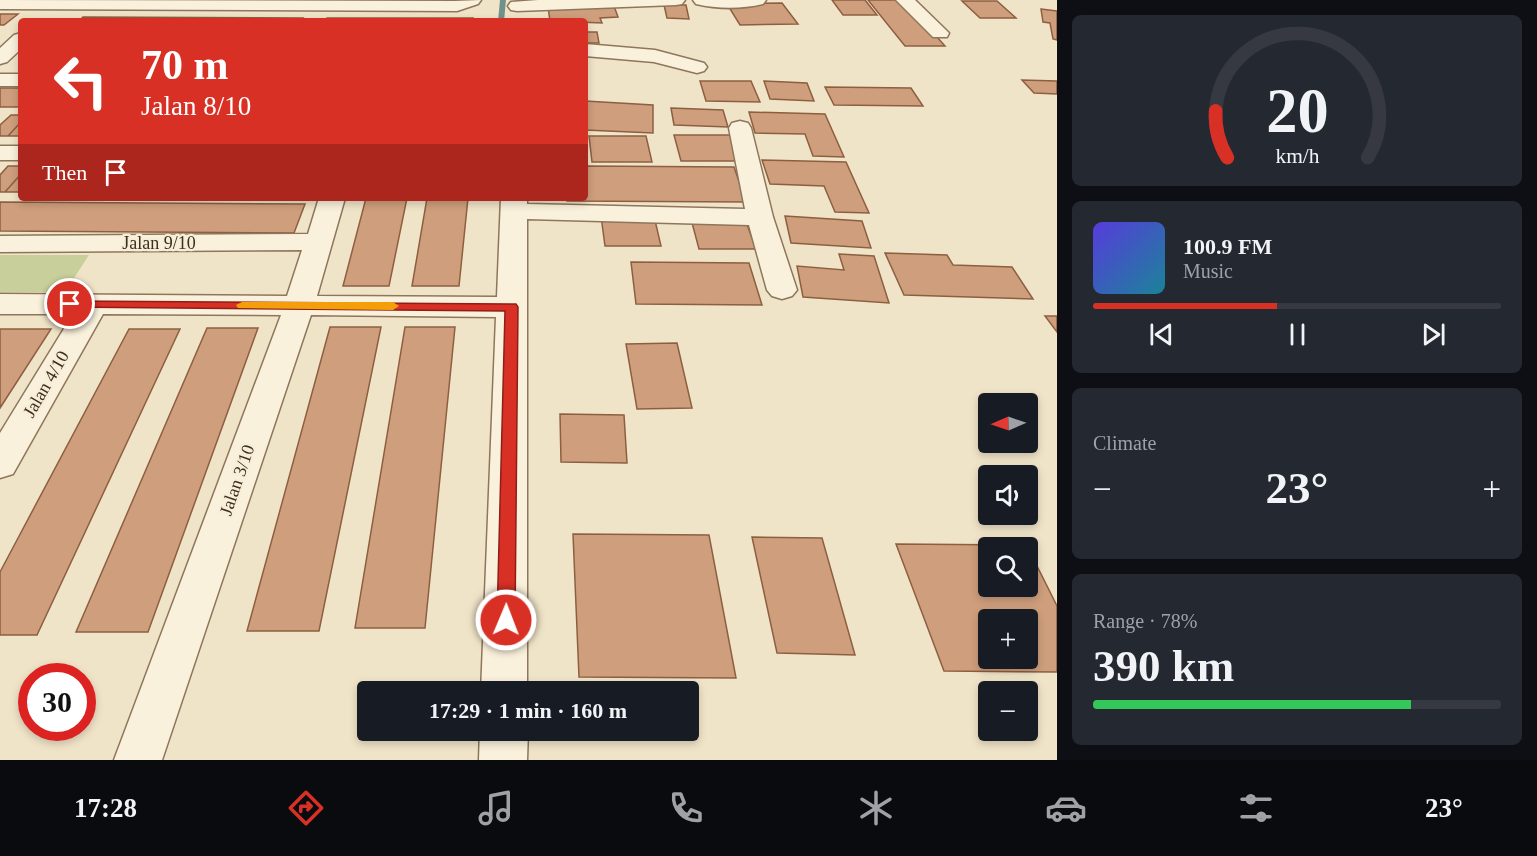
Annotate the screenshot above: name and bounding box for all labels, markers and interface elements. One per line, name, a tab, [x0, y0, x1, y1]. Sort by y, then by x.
icon: left	[42, 42, 120, 120]
text: 70 m	[141, 42, 229, 88]
text: 20	[1266, 76, 1328, 145]
text: Jalan 8/10	[141, 91, 251, 121]
text: km/h	[1275, 144, 1319, 168]
icon: arrive	[99, 156, 132, 189]
text: Then	[42, 160, 87, 185]
street label: Jalan 9/10	[122, 233, 196, 253]
text: 100.9 FM	[1183, 234, 1272, 259]
text: Music	[1183, 260, 1233, 282]
pin	[44, 278, 95, 329]
icon: arrive	[53, 287, 86, 320]
icon: previous	[1145, 318, 1178, 351]
icon: pause	[1281, 318, 1314, 351]
icon: next	[1417, 318, 1450, 351]
street label: Jalan 4/10	[19, 347, 73, 421]
north arrow	[978, 393, 1038, 453]
map controls	[978, 393, 1038, 741]
text: Climate	[1093, 432, 1156, 454]
street label: Jalan 3/10	[216, 442, 258, 518]
text: 23°	[1266, 463, 1329, 513]
button: sound	[978, 465, 1038, 525]
text: −	[1093, 471, 1112, 507]
text: +	[1482, 471, 1501, 507]
button: search	[978, 537, 1038, 597]
position arrow	[474, 588, 538, 652]
button: +	[978, 609, 1038, 669]
text: Range · 78%	[1093, 610, 1197, 632]
text: 390 km	[1093, 641, 1234, 691]
speed limit sign: 30	[18, 663, 96, 741]
button: −	[978, 681, 1038, 741]
text: 17:29 · 1 min · 160 m	[429, 698, 627, 723]
icon: directions	[285, 787, 327, 829]
icon: music	[475, 787, 517, 829]
icon: phone	[665, 787, 707, 829]
icon: climate	[855, 787, 897, 829]
icon: car	[1045, 787, 1087, 829]
icon: filters	[1235, 787, 1277, 829]
text: 17:28	[74, 793, 137, 823]
text: 23°	[1425, 793, 1463, 823]

